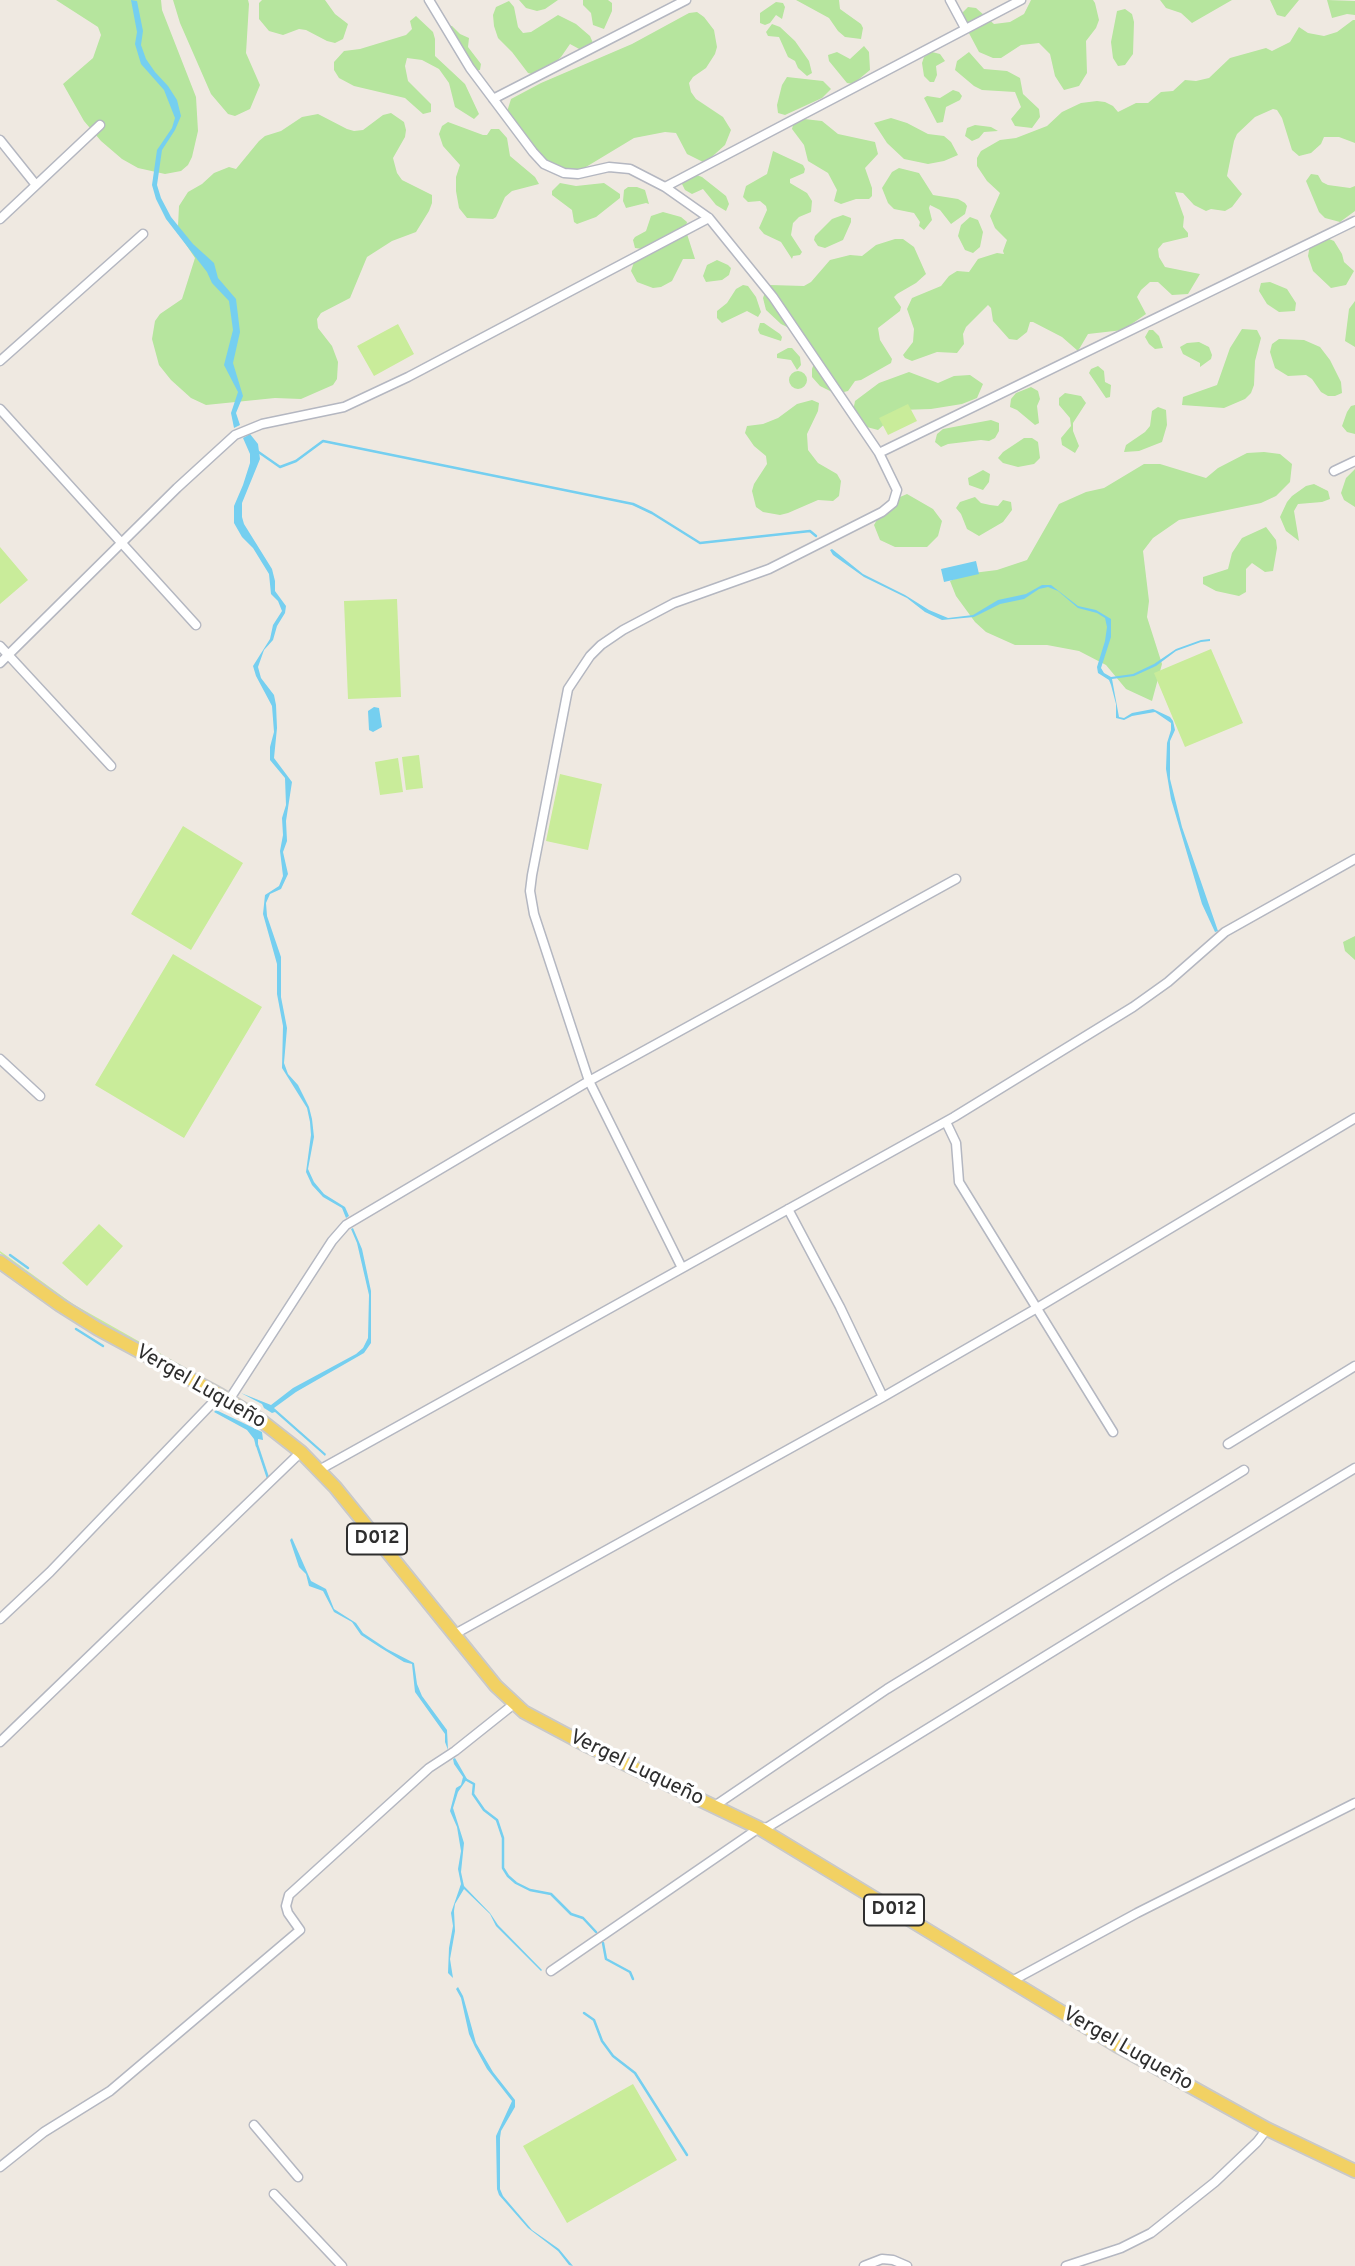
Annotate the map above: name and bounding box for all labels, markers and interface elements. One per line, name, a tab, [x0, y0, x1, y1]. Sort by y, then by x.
street label: Vergel Luqueño	[130, 1341, 270, 1435]
road number: D012	[347, 1524, 407, 1554]
street label: Vergel Luqueño	[565, 1726, 707, 1812]
road number: D012	[864, 1894, 924, 1926]
street label: Vergel Luqueño	[1057, 2003, 1197, 2097]

